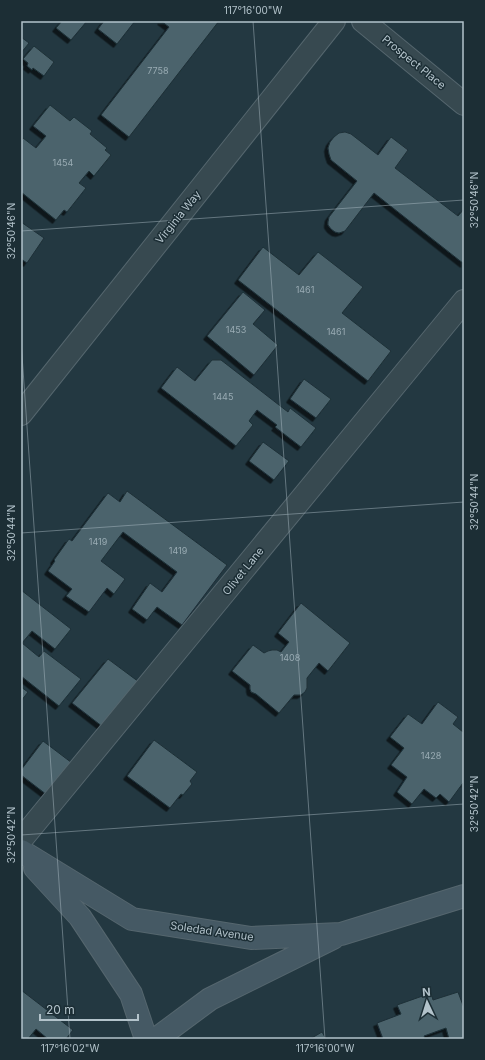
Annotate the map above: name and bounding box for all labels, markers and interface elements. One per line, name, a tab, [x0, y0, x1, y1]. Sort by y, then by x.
text: 117°16'00"W	[224, 4, 283, 16]
street label: Prospect Place	[379, 32, 449, 92]
house number: 7758	[147, 65, 169, 76]
house number: 1454	[53, 157, 74, 168]
text: 32°50'46"N	[468, 172, 480, 228]
street label: Virginia Way	[152, 188, 204, 246]
text: 32°50'46"N	[5, 203, 17, 259]
house number: 1461	[296, 284, 314, 295]
house number: 1453	[226, 324, 247, 335]
house number: 1461	[327, 326, 345, 337]
house number: 1445	[213, 391, 233, 402]
text: 32°50'44"N	[468, 474, 480, 530]
text: 32°50'44"N	[5, 505, 17, 561]
house number: 1419	[89, 536, 108, 547]
street label: Olivet Lane	[219, 544, 267, 598]
house number: 1419	[169, 545, 188, 556]
house number: 1408	[280, 652, 301, 663]
house number: 1428	[421, 750, 442, 761]
text: 32°50'42"N	[468, 776, 480, 832]
text: 32°50'42"N	[5, 807, 17, 863]
street label: Soledad Avenue	[169, 918, 255, 944]
north arrow	[407, 982, 447, 1022]
text: N	[422, 985, 431, 999]
scale bar	[40, 996, 138, 1022]
text: 20 m	[46, 1002, 75, 1017]
text: 117°16'02"W	[41, 1042, 99, 1054]
text: 117°16'00"W	[296, 1042, 355, 1054]

